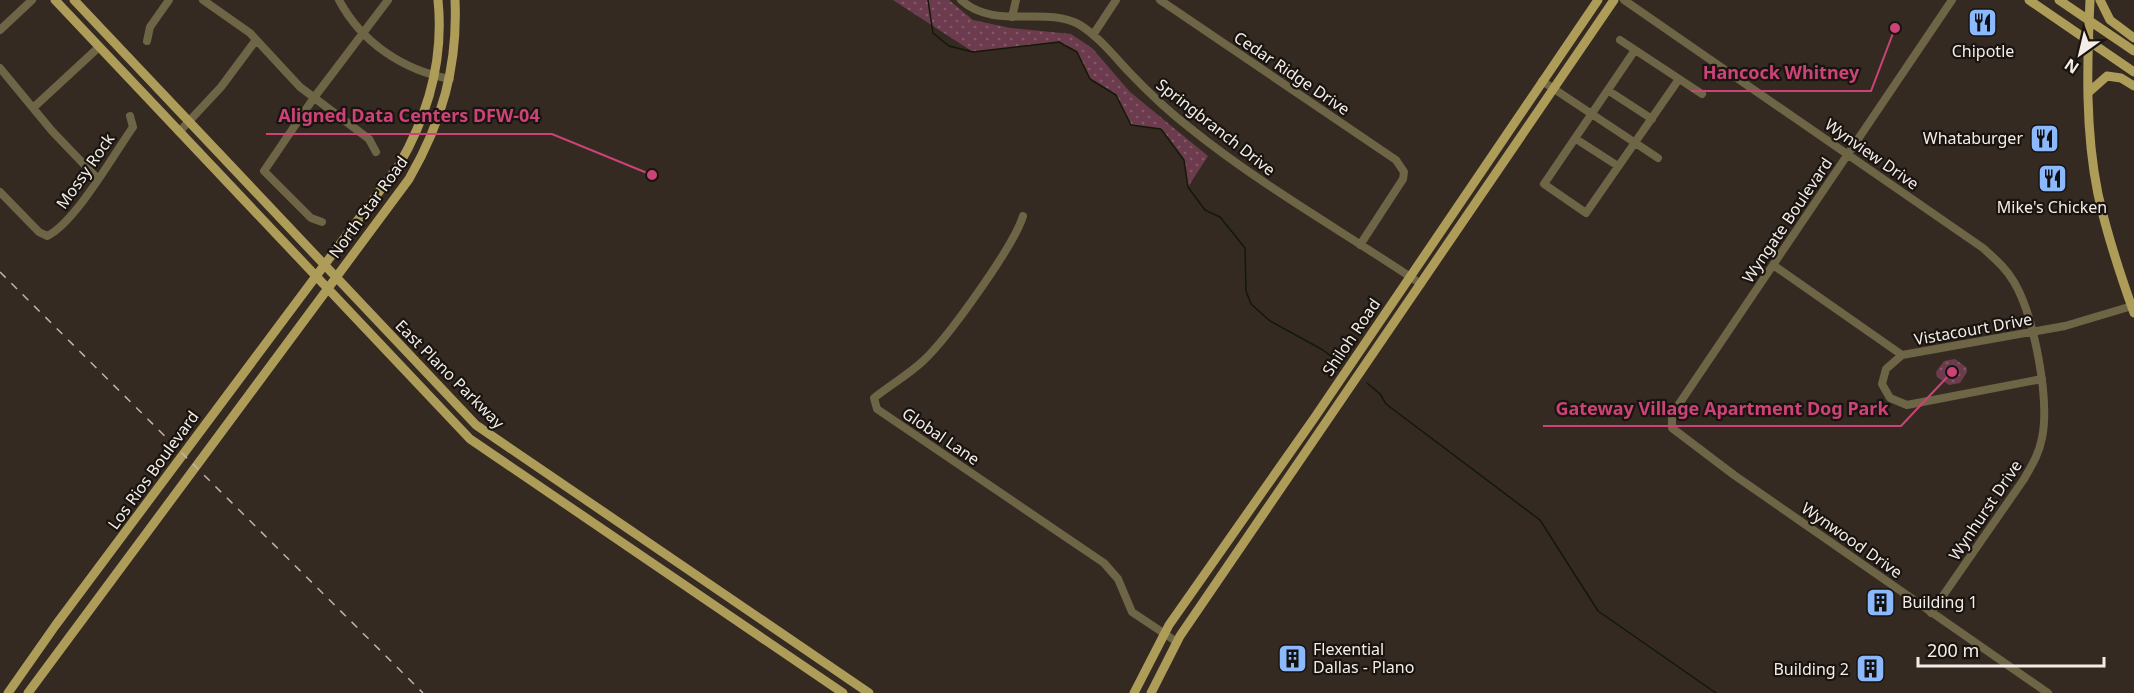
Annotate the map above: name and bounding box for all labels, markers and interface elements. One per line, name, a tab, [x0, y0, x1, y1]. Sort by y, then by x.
restaurant icon: Chipotle	[1967, 7, 1999, 39]
north arrow	[2050, 24, 2110, 84]
street label: Cedar Ridge Drive	[1230, 26, 1354, 120]
place label: Chipotle	[1952, 40, 2014, 62]
text: N	[2060, 54, 2083, 79]
callout: Hancock Whitney	[1691, 55, 1871, 91]
text: Hancock Whitney	[1703, 60, 1860, 84]
street label: Springbranch Drive	[1152, 74, 1280, 180]
callout: Aligned Data Centers DFW-04	[266, 98, 552, 134]
text: Aligned Data Centers DFW-04	[278, 103, 540, 127]
street label: Wynview Drive	[1821, 113, 1923, 195]
restaurant icon: Whataburger	[2028, 122, 2060, 154]
place label: Whataburger	[1923, 127, 2023, 149]
street label: Mossy Rock	[51, 128, 119, 213]
street label: North Star Road	[324, 152, 412, 262]
street label: Wyngate Boulevard	[1737, 153, 1837, 287]
restaurant icon: Mike's Chicken	[2036, 163, 2068, 195]
place label: Mike's Chicken	[1997, 196, 2107, 218]
street label: Shiloh Road	[1317, 294, 1385, 380]
street label: Vistacourt Drive	[1912, 308, 2034, 350]
street label: East Plano Parkway	[391, 315, 510, 434]
callout: Gateway Village Apartment Dog Park	[1543, 390, 1901, 426]
text: Gateway Village Apartment Dog Park	[1555, 396, 1889, 420]
street label: Global Lane	[898, 402, 984, 470]
street label: Los Rios Boulevard	[103, 406, 203, 534]
street label: Wynhurst Drive	[1943, 456, 2027, 564]
street label: Wynwood Drive	[1797, 497, 1907, 583]
building icon: Building 1	[1865, 586, 1897, 618]
place label: Building 1	[1902, 591, 1978, 613]
scale bar	[1918, 630, 2104, 668]
place label: Flexential Dallas - Plano	[1313, 638, 1414, 678]
text: 200 m	[1927, 638, 1979, 662]
building icon: Flexential Dallas - Plano	[1276, 642, 1308, 674]
building icon: Building 2	[1854, 653, 1886, 685]
place label: Building 2	[1773, 658, 1849, 680]

